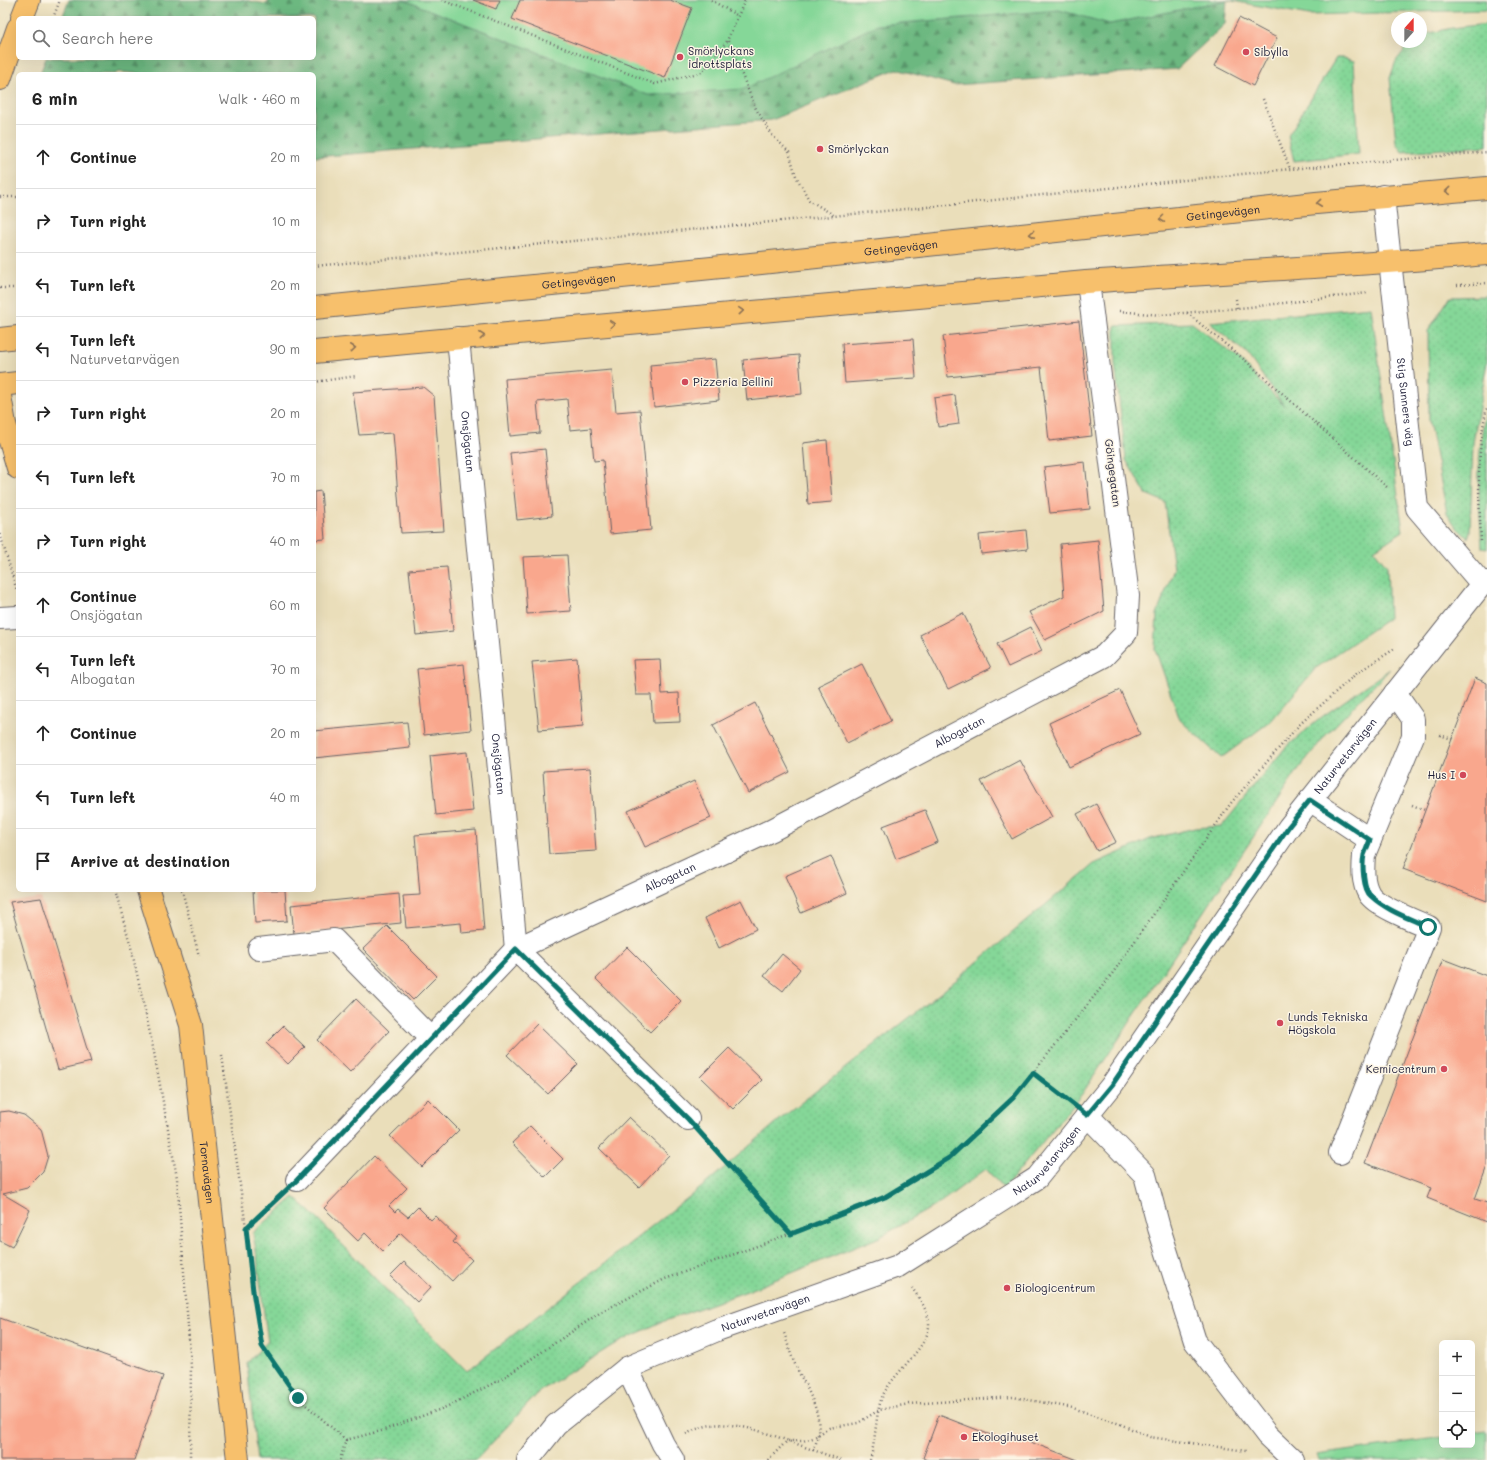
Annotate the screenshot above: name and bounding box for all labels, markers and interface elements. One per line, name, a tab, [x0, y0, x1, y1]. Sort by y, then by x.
north arrow	[1391, 12, 1427, 48]
search box	[16, 16, 316, 60]
icon: search	[30, 27, 52, 49]
text: Search here	[62, 28, 153, 48]
place label: Smörlyckans idrottsplats	[688, 43, 754, 71]
place label: Sibylla	[1254, 44, 1289, 59]
marker: Sibylla	[1241, 47, 1251, 57]
marker: Smörlyckans idrottsplats	[675, 52, 685, 62]
text: 6 min	[32, 87, 77, 109]
text: Walk · 460 m	[218, 90, 300, 107]
place label: Smörlyckan	[828, 141, 889, 156]
marker: Smörlyckan	[815, 144, 825, 154]
icon: ahead	[32, 146, 54, 168]
text: Continue	[70, 147, 137, 167]
text: 20 m	[270, 148, 300, 165]
one-way arrow	[1445, 186, 1451, 195]
one-way arrow	[1316, 198, 1322, 207]
street label: Getingevägen	[1185, 201, 1261, 224]
icon: right	[32, 210, 54, 232]
text: Turn right	[70, 211, 147, 231]
text: 10 m	[272, 212, 300, 229]
one-way arrow	[1159, 215, 1165, 224]
one-way arrow	[1029, 229, 1035, 238]
street label: Getingevägen	[863, 236, 938, 259]
street label: Getingevägen	[541, 270, 616, 292]
icon: left	[32, 274, 54, 296]
text: Turn left	[70, 275, 135, 295]
text: 20 m	[270, 276, 300, 293]
one-way arrow	[738, 307, 744, 316]
one-way arrow	[609, 319, 615, 328]
text: Turn left	[70, 330, 135, 350]
one-way arrow	[479, 331, 485, 340]
icon: left	[32, 338, 54, 360]
text: 90 m	[270, 340, 300, 357]
one-way arrow	[350, 344, 356, 353]
text: Naturvetarvägen	[70, 350, 180, 367]
street label: Stig Sunners väg	[1394, 357, 1418, 447]
place label: Pizzeria Bellini	[693, 374, 773, 389]
marker: Pizzeria Bellini	[680, 377, 690, 387]
icon: right	[32, 402, 54, 424]
text: Turn right	[70, 403, 147, 423]
text: 20 m	[270, 404, 300, 421]
street label: Onsjögatan	[458, 410, 479, 473]
street label: Göingegatan	[1102, 438, 1125, 508]
icon: left	[32, 466, 54, 488]
text: Turn left	[70, 467, 135, 487]
text: 70 m	[270, 468, 300, 485]
icon: right	[32, 530, 54, 552]
text: Turn right	[70, 531, 147, 551]
text: 40 m	[270, 532, 300, 549]
text: Continue	[70, 586, 137, 606]
icon: ahead	[32, 594, 54, 616]
text: 60 m	[270, 596, 300, 613]
text: Onsjögatan	[70, 606, 143, 623]
text: Turn left	[70, 650, 135, 670]
icon: left	[32, 658, 54, 680]
text: 70 m	[270, 660, 300, 677]
text: Albogatan	[70, 670, 135, 687]
street label: Albogatan	[931, 712, 987, 751]
street label: Naturvetarvägen	[1310, 715, 1380, 797]
icon: ahead	[32, 722, 54, 744]
text: Continue	[70, 723, 137, 743]
text: 20 m	[270, 724, 300, 741]
street label: Onsjögatan	[489, 733, 509, 795]
place label: Hus I	[1427, 767, 1455, 782]
marker: Hus I	[1458, 770, 1468, 780]
icon: left	[32, 786, 54, 808]
text: Turn left	[70, 787, 135, 807]
text: 40 m	[270, 788, 300, 805]
icon: arrive	[32, 850, 54, 872]
text: Arrive at destination	[70, 851, 230, 871]
street label: Albogatan	[642, 859, 698, 895]
route start	[1419, 918, 1437, 936]
place label: Lunds Tekniska Högskola	[1288, 1009, 1368, 1037]
marker: Lunds Tekniska Högskola	[1275, 1018, 1285, 1028]
place label: Kemicentrum	[1366, 1061, 1436, 1076]
marker: Kemicentrum	[1439, 1064, 1449, 1074]
street label: Naturvetarvägen	[1010, 1122, 1083, 1199]
street label: Tornavägen	[197, 1140, 218, 1204]
place label: Biologicentrum	[1015, 1280, 1095, 1295]
marker: Biologicentrum	[1002, 1283, 1012, 1293]
street label: Naturvetarvägen	[719, 1290, 812, 1335]
map controls	[1439, 1340, 1475, 1448]
button: +	[1439, 1340, 1475, 1376]
button: −	[1439, 1376, 1475, 1412]
route end	[289, 1389, 307, 1407]
button: locate	[1439, 1412, 1475, 1448]
place label: Ekologihuset	[972, 1429, 1039, 1444]
marker: Ekologihuset	[959, 1432, 969, 1442]

